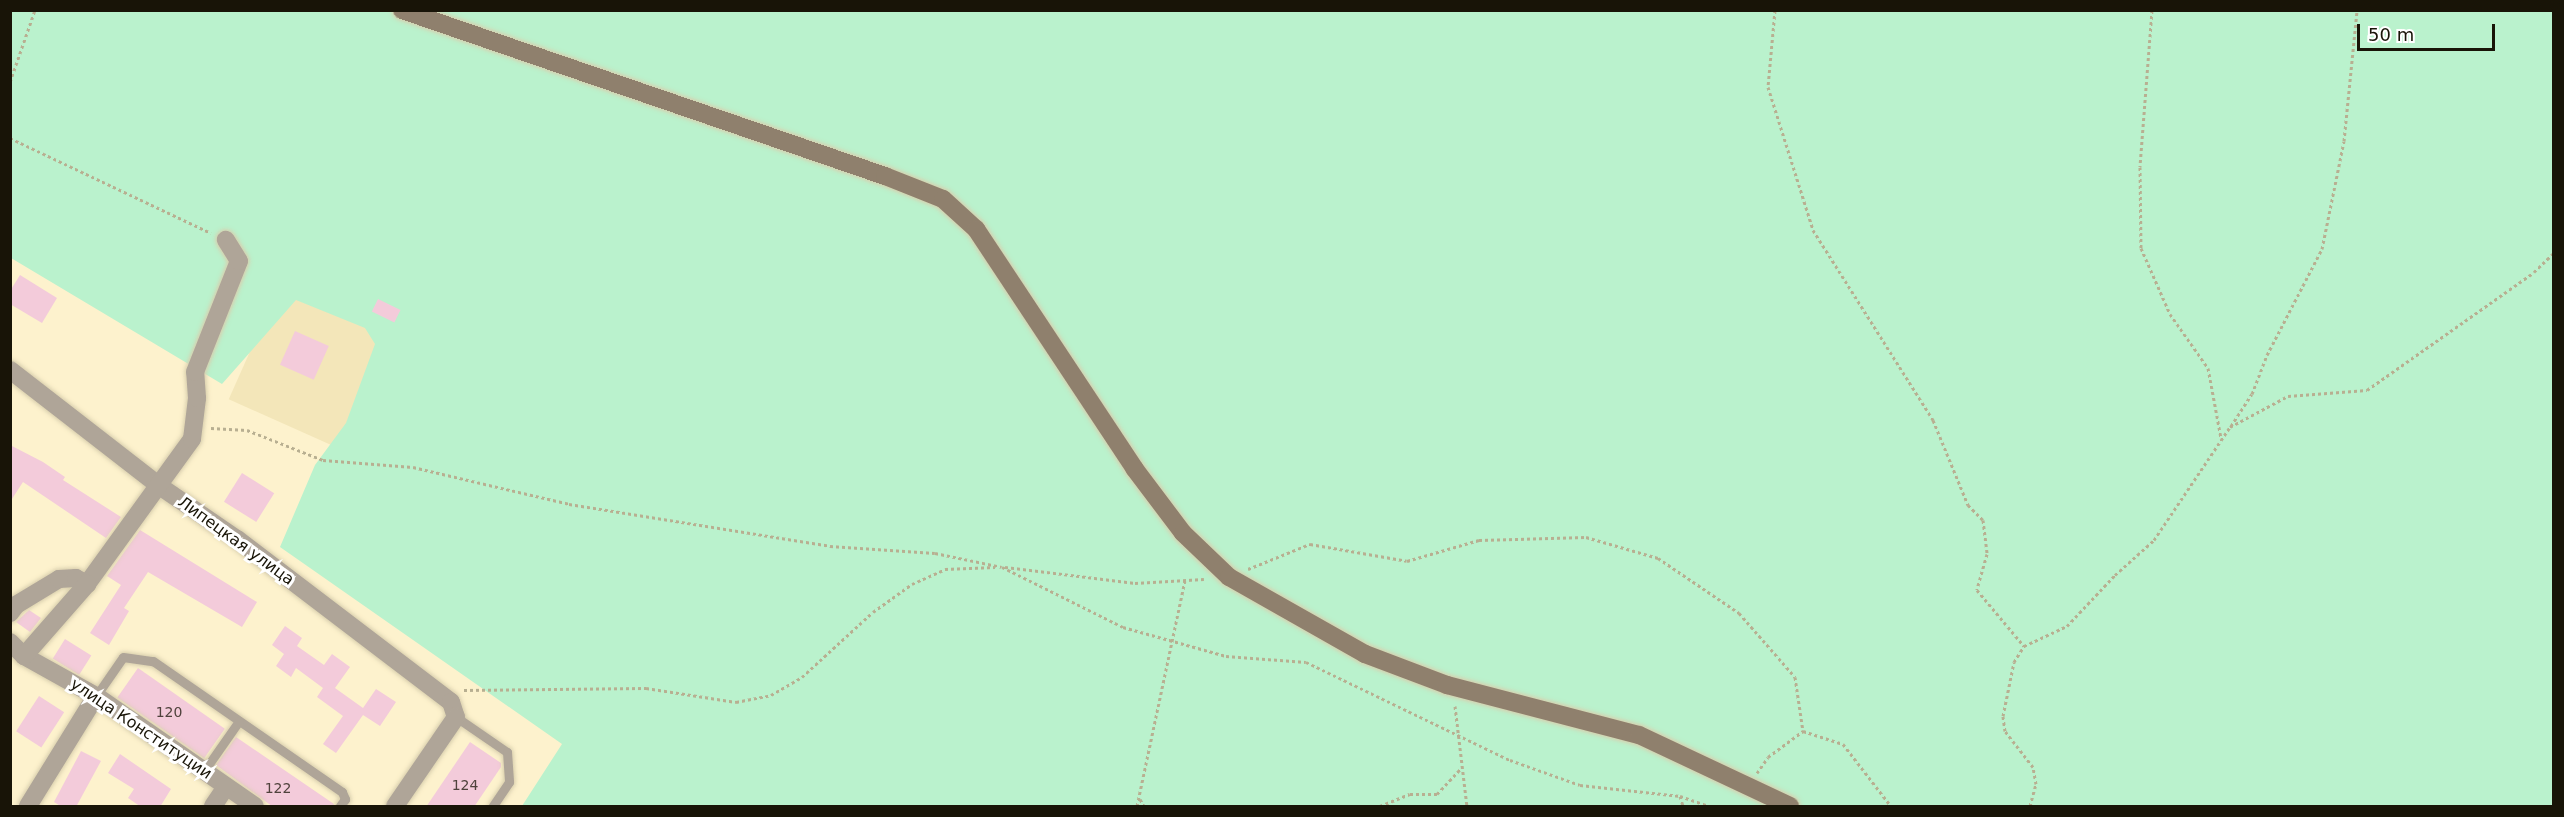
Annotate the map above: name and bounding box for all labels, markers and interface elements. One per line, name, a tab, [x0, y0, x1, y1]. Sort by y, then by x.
scale bar	[2360, 12, 2498, 50]
text: 50 m	[2368, 24, 2414, 45]
street label: Липецкая улица	[174, 493, 298, 589]
street label: улица Конституции	[67, 674, 215, 784]
house number: 120	[156, 704, 182, 720]
house number: 124	[452, 777, 478, 793]
house number: 122	[265, 780, 291, 796]

